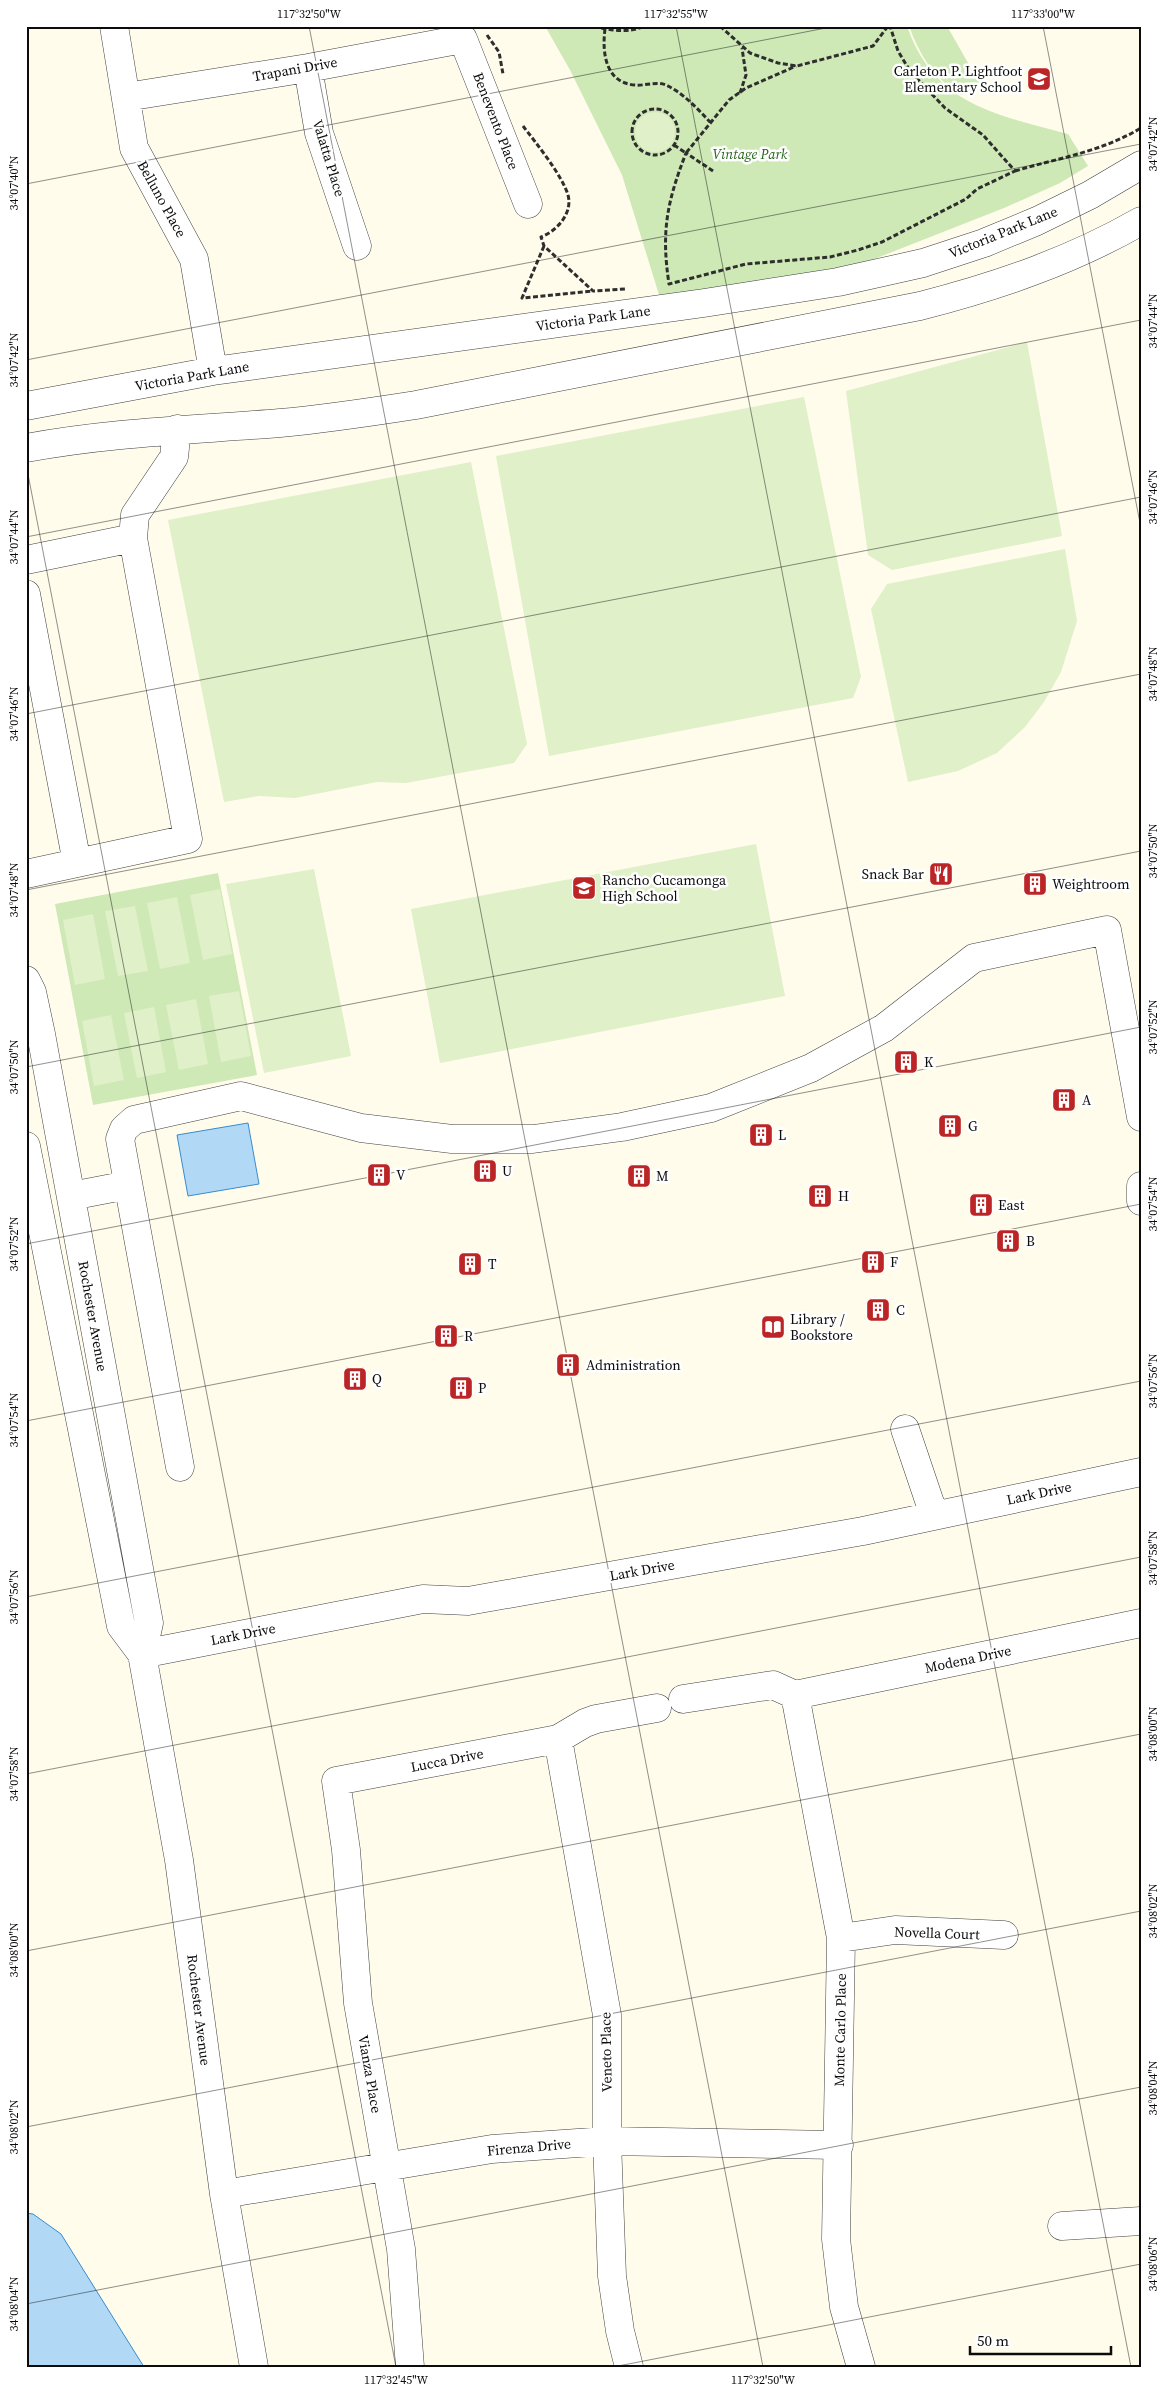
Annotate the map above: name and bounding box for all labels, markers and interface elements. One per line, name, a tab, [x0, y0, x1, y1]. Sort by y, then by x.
text: 117°32'50"W	[277, 6, 341, 22]
text: 117°32'55"W	[644, 6, 708, 22]
text: 117°33'00"W	[1011, 6, 1075, 22]
street label: Trapani Drive	[251, 52, 339, 86]
place label: Carleton P. Lightfoot Elementary School	[894, 61, 1022, 97]
school or university icon: Carleton P. Lightfoot Elementary School	[1026, 66, 1052, 92]
street label: Benevento Place	[468, 69, 524, 173]
text: 34°07'42"N	[1145, 116, 1161, 172]
street label: Valatta Place	[308, 117, 350, 199]
park label: Vintage Park	[713, 144, 788, 164]
text: 34°07'40"N	[6, 155, 22, 211]
street label: Belluno Place	[133, 157, 191, 241]
street label: Victoria Park Lane	[946, 201, 1060, 263]
text: 34°07'44"N	[1145, 293, 1161, 349]
street label: Victoria Park Lane	[534, 300, 652, 336]
text: 34°07'42"N	[6, 332, 22, 388]
street label: Victoria Park Lane	[133, 356, 251, 396]
text: 34°07'46"N	[1145, 469, 1161, 525]
text: 34°07'44"N	[6, 509, 22, 565]
text: 34°07'48"N	[1145, 646, 1161, 702]
text: 34°07'46"N	[6, 686, 22, 742]
text: 34°07'50"N	[1145, 823, 1161, 879]
restaurant icon: Snack Bar	[928, 861, 954, 887]
text: 34°07'48"N	[6, 862, 22, 918]
place label: Snack Bar	[862, 864, 924, 884]
place label: Rancho Cucamonga High School	[602, 870, 727, 906]
building icon: Weightroom	[1022, 871, 1048, 897]
place label: Weightroom	[1052, 874, 1130, 894]
school or university icon: Rancho Cucamonga High School	[571, 875, 597, 901]
text: 34°07'52"N	[1145, 999, 1161, 1055]
text: 34°07'50"N	[6, 1039, 22, 1095]
building icon: K	[893, 1049, 919, 1075]
place label: K	[924, 1052, 934, 1072]
building icon: A	[1051, 1087, 1077, 1113]
place label: A	[1082, 1090, 1092, 1110]
building icon: G	[937, 1113, 963, 1139]
place label: G	[968, 1116, 978, 1136]
building icon: L	[748, 1122, 774, 1148]
place label: L	[778, 1125, 786, 1145]
building icon: U	[472, 1158, 498, 1184]
place label: U	[502, 1161, 512, 1181]
building icon: V	[366, 1162, 392, 1188]
building icon: M	[626, 1163, 652, 1189]
place label: V	[396, 1165, 406, 1185]
place label: M	[656, 1166, 669, 1186]
text: 34°07'54"N	[1145, 1176, 1161, 1232]
building icon: H	[807, 1183, 833, 1209]
place label: H	[838, 1186, 849, 1206]
building icon: East	[968, 1192, 994, 1218]
place label: East	[998, 1195, 1025, 1215]
text: 34°07'52"N	[6, 1216, 22, 1272]
building icon: B	[995, 1228, 1021, 1254]
place label: B	[1026, 1231, 1035, 1251]
building icon: F	[860, 1249, 886, 1275]
building icon: T	[457, 1251, 483, 1277]
place label: F	[890, 1252, 898, 1272]
place label: T	[488, 1254, 497, 1274]
street label: Rochester Avenue	[73, 1259, 113, 1373]
building icon: C	[865, 1297, 891, 1323]
place label: C	[896, 1300, 905, 1320]
place label: Library / Bookstore	[790, 1309, 853, 1345]
library icon: Library / Bookstore	[760, 1314, 786, 1340]
building icon: R	[433, 1323, 459, 1349]
place label: R	[464, 1326, 473, 1346]
building icon: Administration	[555, 1352, 581, 1378]
text: 34°07'56"N	[1145, 1353, 1161, 1409]
place label: Administration	[586, 1355, 681, 1375]
building icon: Q	[342, 1366, 368, 1392]
place label: Q	[372, 1369, 382, 1389]
building icon: P	[448, 1375, 474, 1401]
place label: P	[478, 1378, 486, 1398]
text: 34°07'54"N	[6, 1392, 22, 1448]
street label: Lark Drive	[1005, 1476, 1073, 1510]
text: 34°07'58"N	[1145, 1530, 1161, 1586]
street label: Lark Drive	[608, 1554, 676, 1586]
text: 34°07'56"N	[6, 1569, 22, 1625]
street label: Lark Drive	[209, 1618, 277, 1650]
street label: Modena Drive	[923, 1640, 1013, 1678]
text: 34°08'00"N	[1145, 1706, 1161, 1762]
street label: Lucca Drive	[409, 1743, 485, 1777]
text: 34°07'58"N	[6, 1746, 22, 1802]
text: 34°08'02"N	[1145, 1883, 1161, 1939]
text: 34°08'00"N	[6, 1922, 22, 1978]
street label: Novella Court	[894, 1922, 981, 1945]
street label: Rochester Avenue	[182, 1953, 216, 2067]
street label: Monte Carlo Place	[829, 1973, 851, 2087]
street label: Veneto Place	[595, 2012, 617, 2092]
street label: Vianza Place	[353, 2033, 387, 2115]
text: 34°08'04"N	[1145, 2060, 1161, 2116]
text: 34°08'02"N	[6, 2099, 22, 2155]
street label: Firenza Drive	[486, 2133, 572, 2161]
text: 34°08'06"N	[1145, 2236, 1161, 2292]
text: 34°08'04"N	[6, 2276, 22, 2332]
scale bar	[970, 2323, 1111, 2355]
text: 50 m	[977, 2330, 1009, 2351]
text: 117°32'45"W	[364, 2372, 428, 2388]
text: 117°32'50"W	[731, 2372, 795, 2388]

